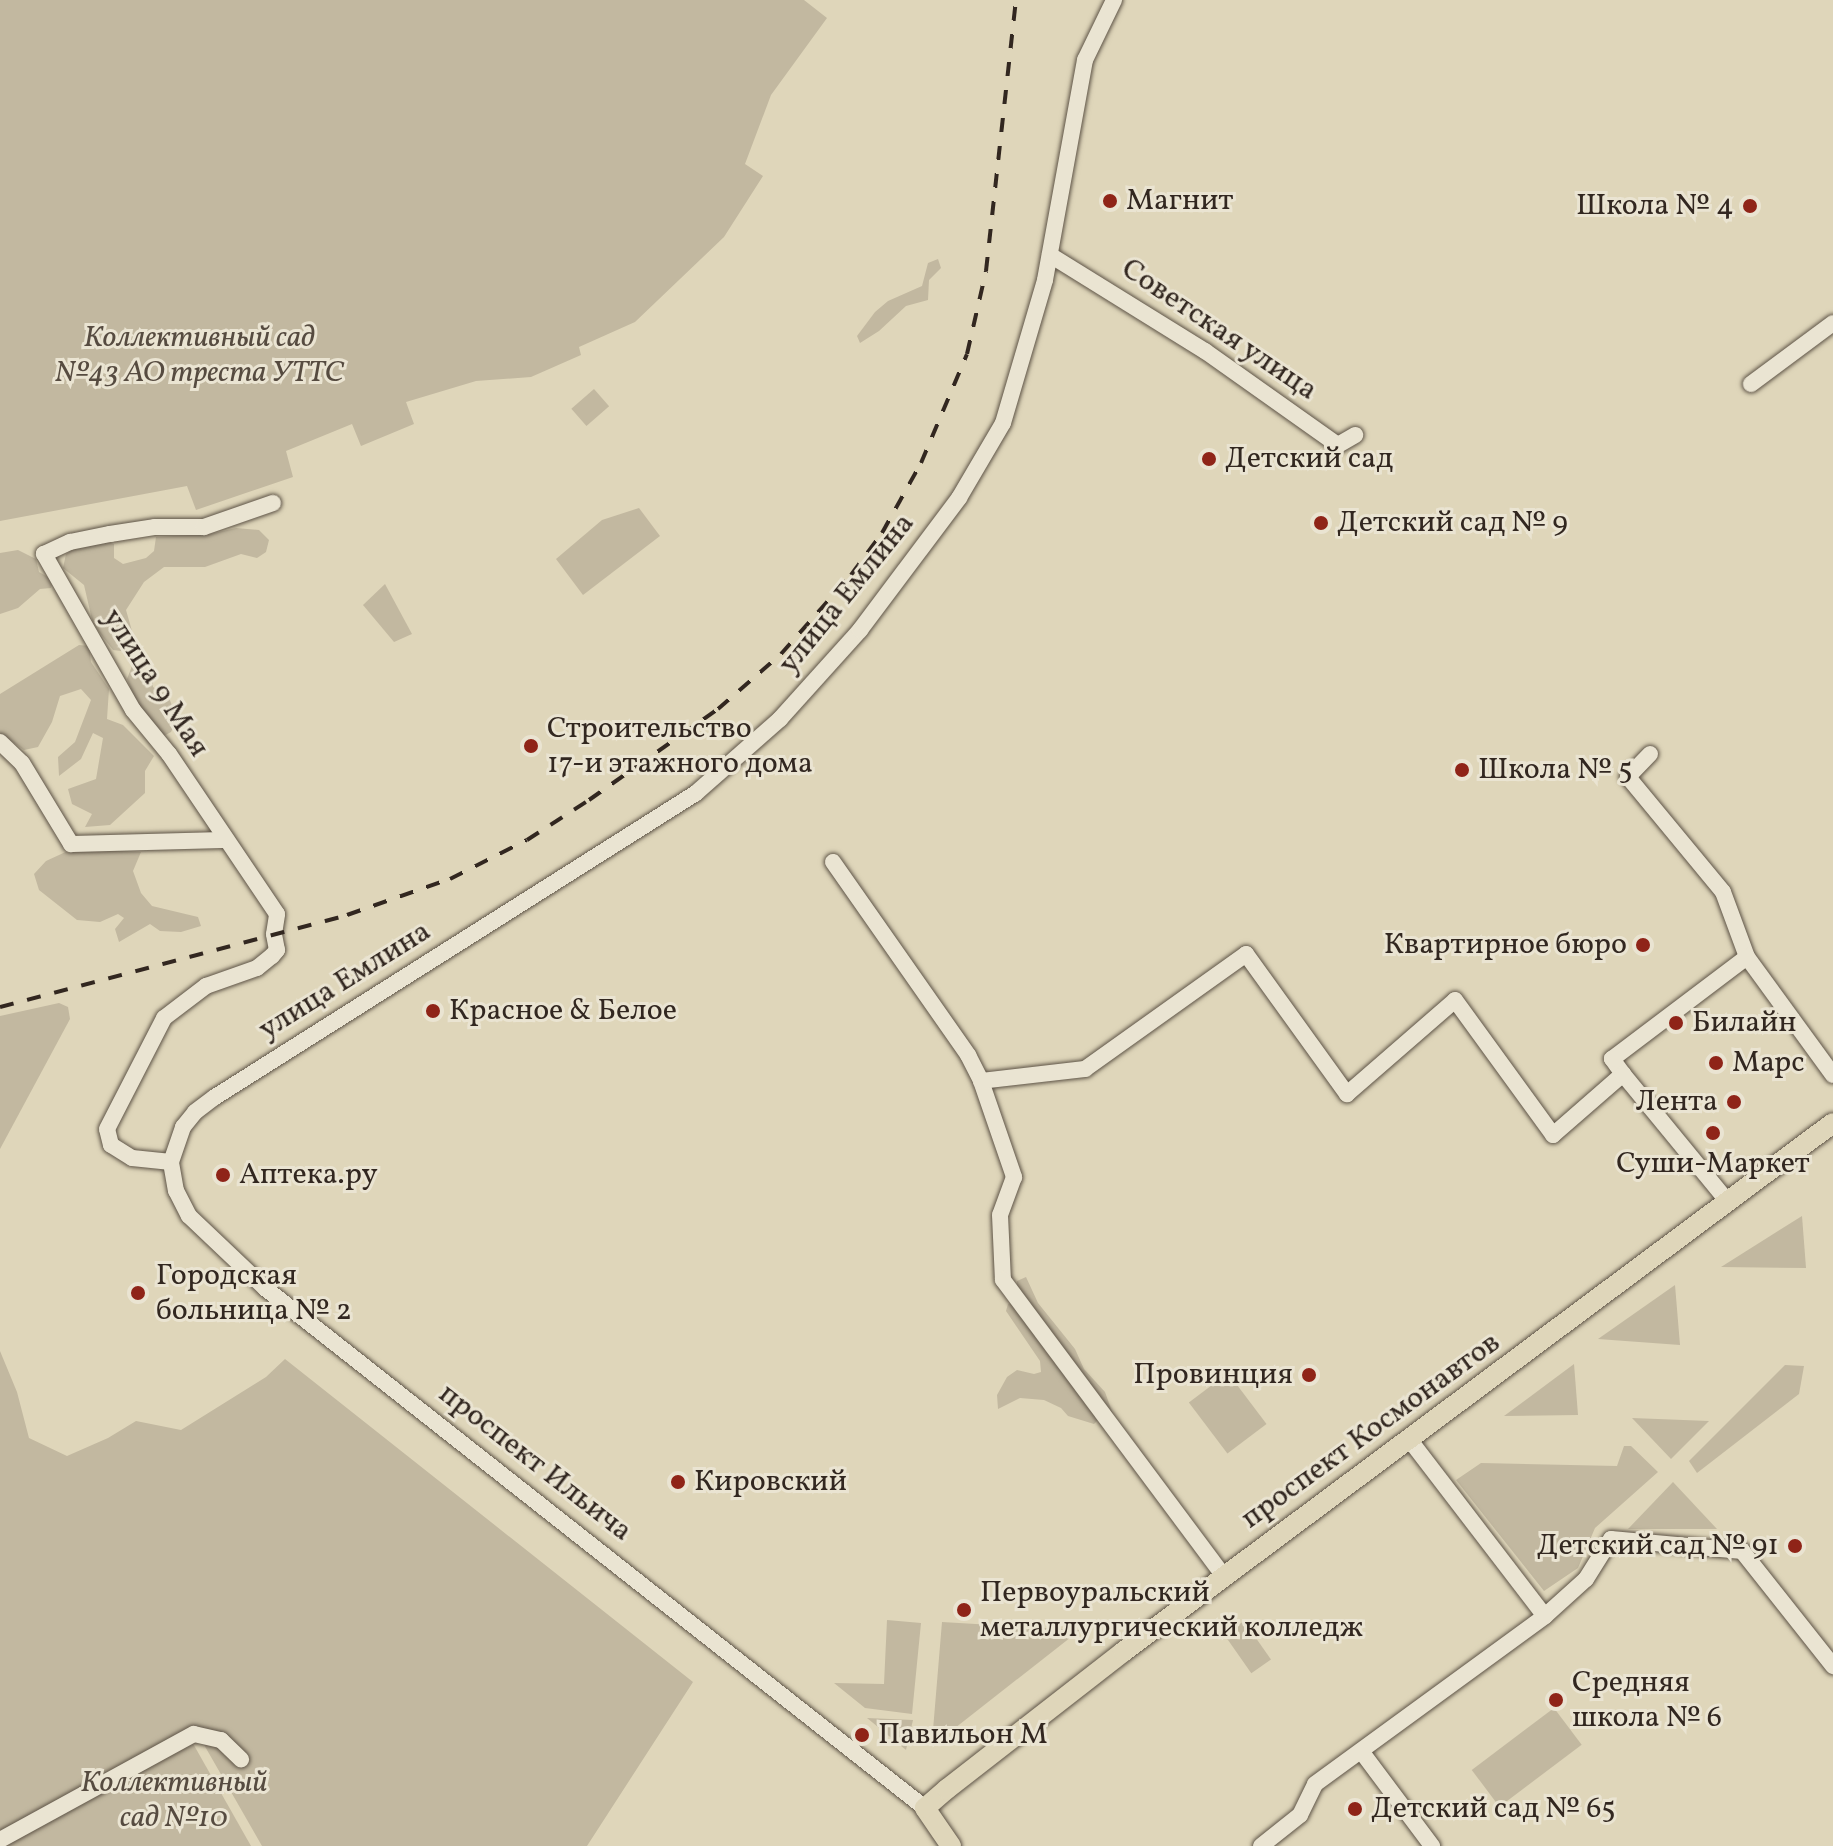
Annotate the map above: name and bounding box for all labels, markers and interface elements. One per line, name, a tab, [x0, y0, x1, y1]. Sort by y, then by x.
place label: Магнит	[1126, 183, 1233, 219]
place label: Школа № 4	[1576, 188, 1734, 224]
marker: Магнит	[1101, 192, 1119, 210]
marker: Школа № 4	[1741, 197, 1759, 215]
street label: Советская улица	[1114, 251, 1324, 409]
park label: Коллективный сад №43 АО треста УТТС	[54, 320, 344, 390]
place label: Детский сад	[1225, 441, 1393, 477]
marker: Детский сад	[1200, 450, 1218, 468]
place label: Детский сад № 9	[1337, 505, 1568, 541]
street label: улица Емлина	[771, 507, 923, 681]
marker: Детский сад № 9	[1312, 514, 1330, 532]
street label: улица 9 Мая	[94, 602, 216, 764]
place label: Строительство 17-и этажного дома	[547, 711, 813, 782]
marker: Строительство 17-и этажного дома	[522, 737, 540, 755]
place label: Школа № 5	[1478, 752, 1633, 788]
marker: Школа № 5	[1453, 761, 1471, 779]
street label: улица Емлина	[252, 914, 438, 1048]
place label: Квартирное бюро	[1384, 927, 1627, 963]
marker: Квартирное бюро	[1634, 936, 1652, 954]
place label: Красное & Белое	[449, 993, 677, 1029]
marker: Красное & Белое	[424, 1002, 442, 1020]
place label: Билайн	[1692, 1005, 1797, 1041]
marker: Билайн	[1667, 1014, 1685, 1032]
place label: Марс	[1732, 1045, 1805, 1081]
marker: Марс	[1707, 1054, 1725, 1072]
place label: Лента	[1635, 1084, 1718, 1120]
marker: Лента	[1725, 1093, 1743, 1111]
marker: Суши-Маркет	[1704, 1124, 1722, 1142]
place label: Суши-Маркет	[1616, 1146, 1810, 1182]
place label: Аптека.ру	[239, 1157, 378, 1193]
marker: Аптека.ру	[214, 1166, 232, 1184]
place label: Городская больница № 2	[156, 1258, 352, 1328]
marker: Городская больница № 2	[127, 1282, 149, 1304]
street label: проспект Космонавтов	[1234, 1325, 1508, 1537]
place label: Провинция	[1133, 1357, 1293, 1393]
marker: Провинция	[1300, 1366, 1318, 1384]
street label: проспект Ильича	[431, 1376, 639, 1550]
place label: Кировский	[694, 1464, 847, 1500]
marker: Кировский	[669, 1473, 687, 1491]
place label: Детский сад № 91	[1537, 1528, 1779, 1564]
marker: Детский сад № 91	[1786, 1537, 1804, 1555]
place label: Первоуральский металлургический колледж	[980, 1575, 1363, 1646]
marker: Первоуральский металлургический колледж	[955, 1601, 973, 1619]
place label: Средняя школа № 6	[1572, 1665, 1722, 1736]
marker: Средняя школа № 6	[1547, 1691, 1565, 1709]
place label: Павильон М	[878, 1717, 1048, 1753]
marker: Павильон М	[853, 1726, 871, 1744]
park label: Коллективный сад №10	[80, 1765, 268, 1836]
place label: Детский сад № 65	[1371, 1791, 1616, 1827]
marker: Детский сад № 65	[1346, 1800, 1364, 1818]

